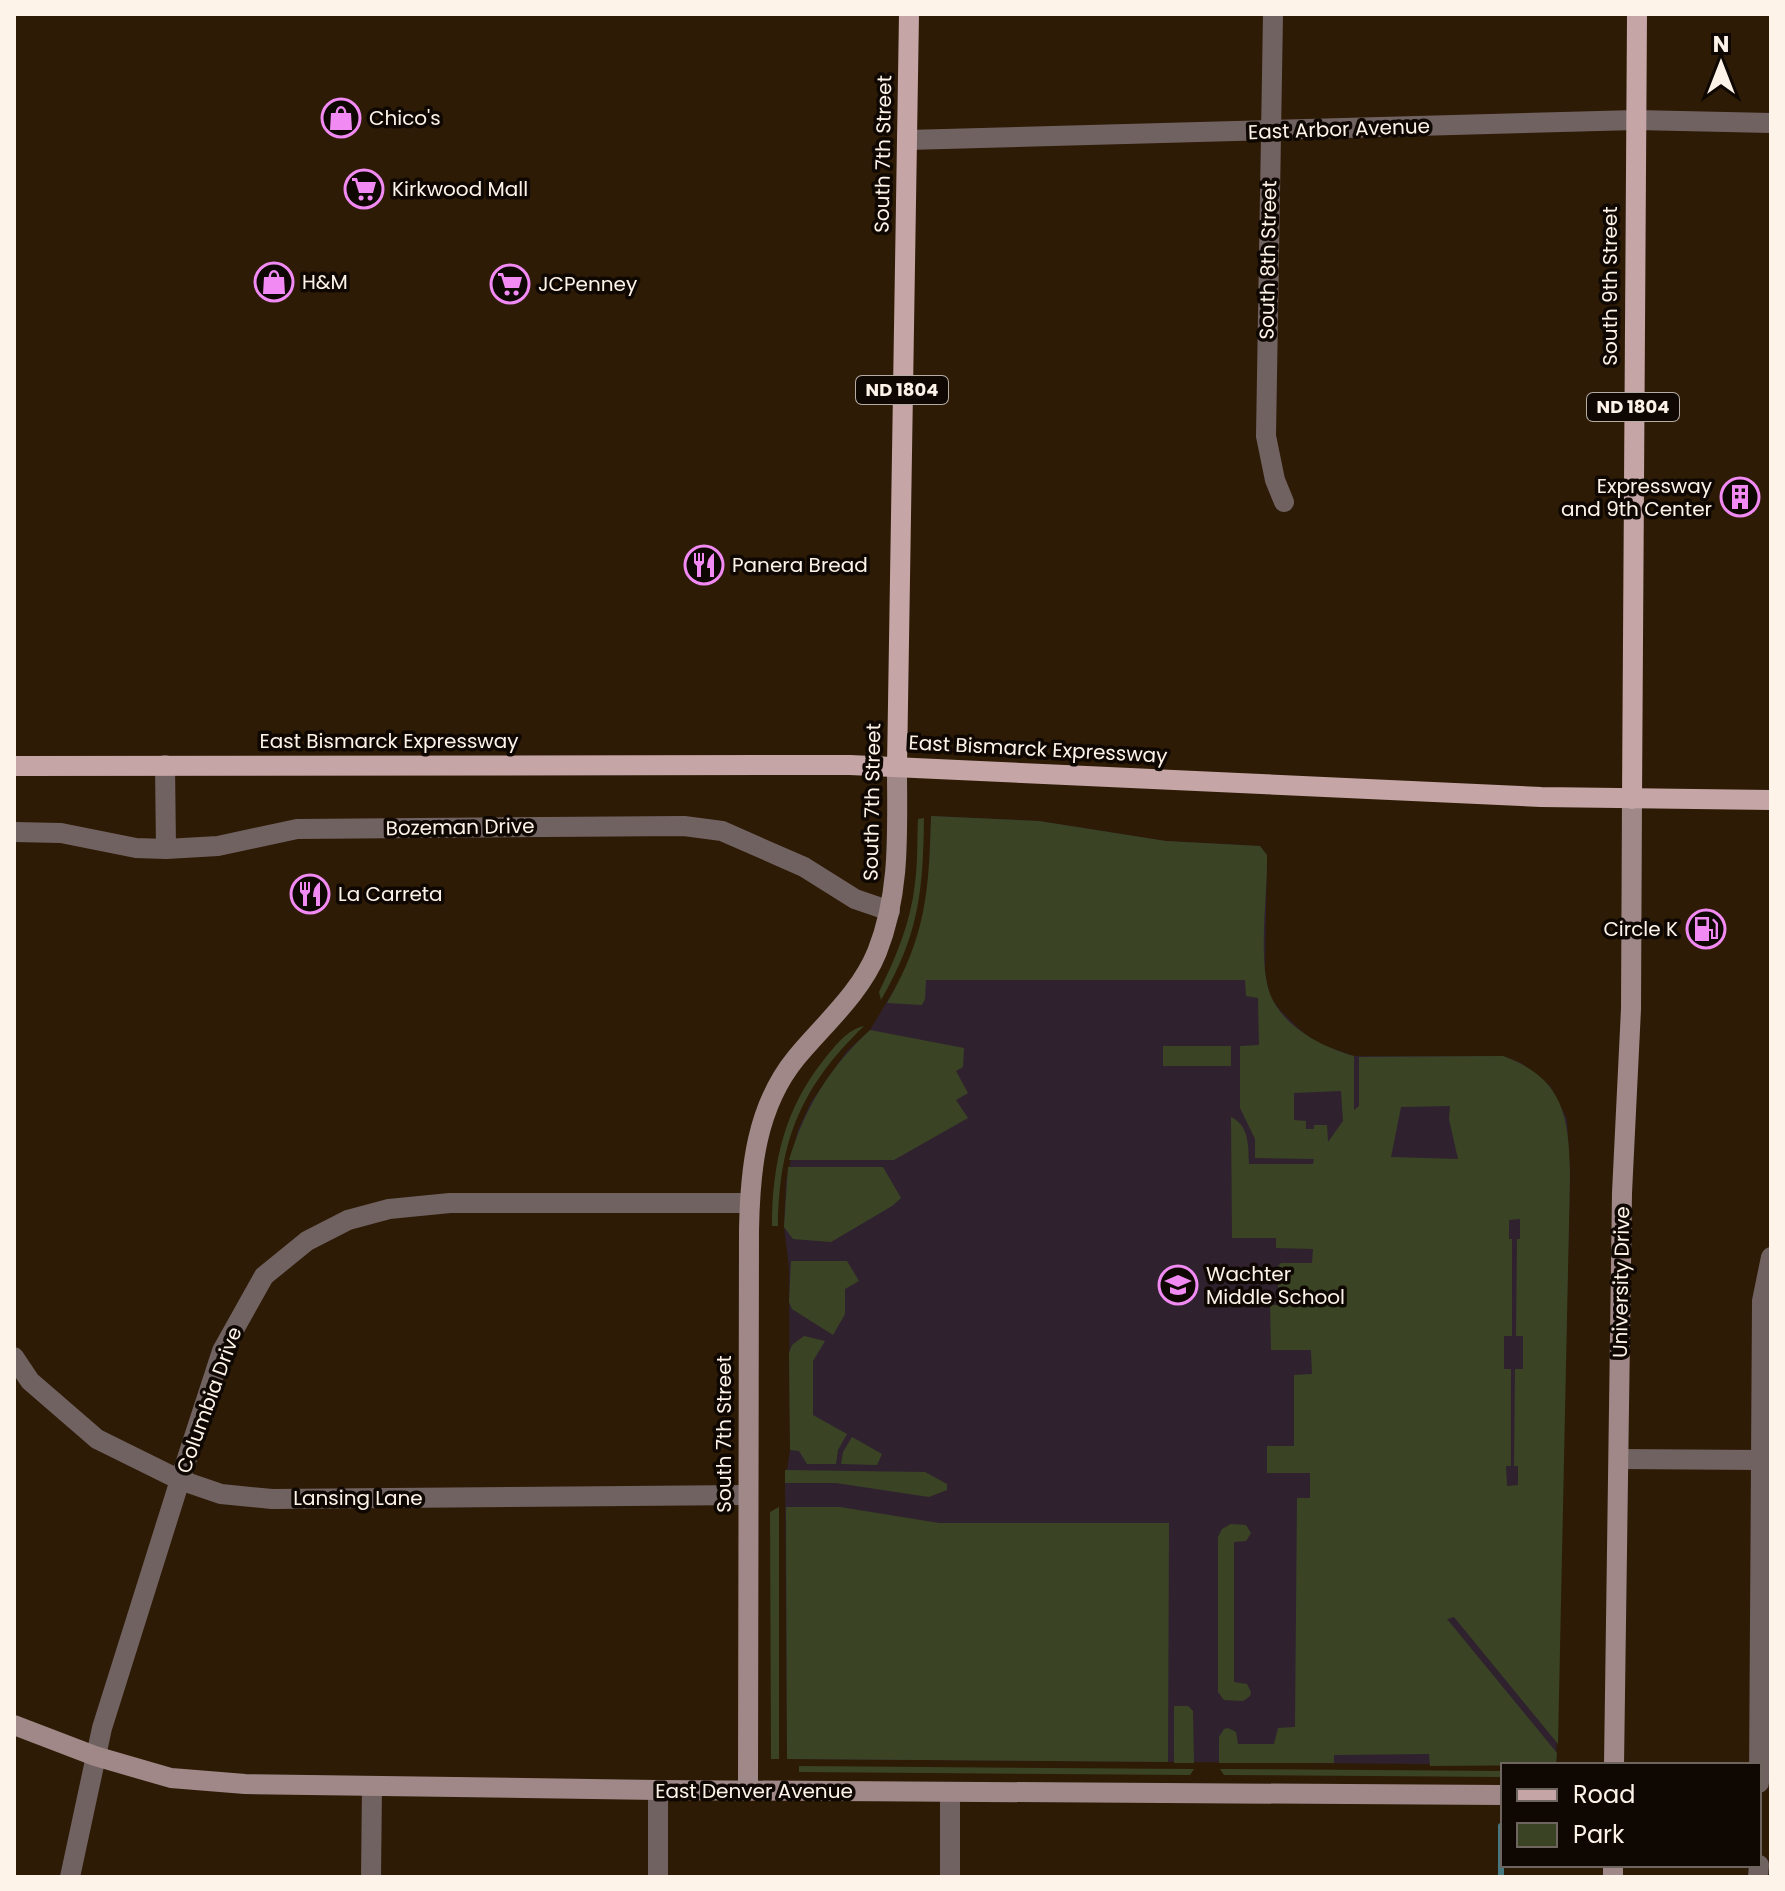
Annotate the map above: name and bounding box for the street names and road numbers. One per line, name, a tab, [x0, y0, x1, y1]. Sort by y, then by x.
street label: South 7th Street	[868, 75, 898, 233]
street label: East Arbor Avenue	[1248, 112, 1430, 146]
street label: South 8th Street	[1253, 180, 1283, 340]
street label: South 9th Street	[1596, 206, 1624, 366]
road number: ND 1804	[856, 376, 948, 404]
road number: ND 1804	[1587, 393, 1679, 421]
street label: South 7th Street	[857, 723, 887, 881]
street label: East Bismarck Expressway	[259, 727, 519, 755]
street label: East Bismarck Expressway	[908, 728, 1168, 770]
street label: Bozeman Drive	[385, 812, 535, 842]
street label: University Drive	[1606, 1206, 1636, 1358]
street label: Columbia Drive	[170, 1323, 248, 1477]
street label: South 7th Street	[710, 1355, 738, 1513]
street label: Lansing Lane	[293, 1484, 423, 1512]
street label: East Denver Avenue	[655, 1777, 853, 1805]

